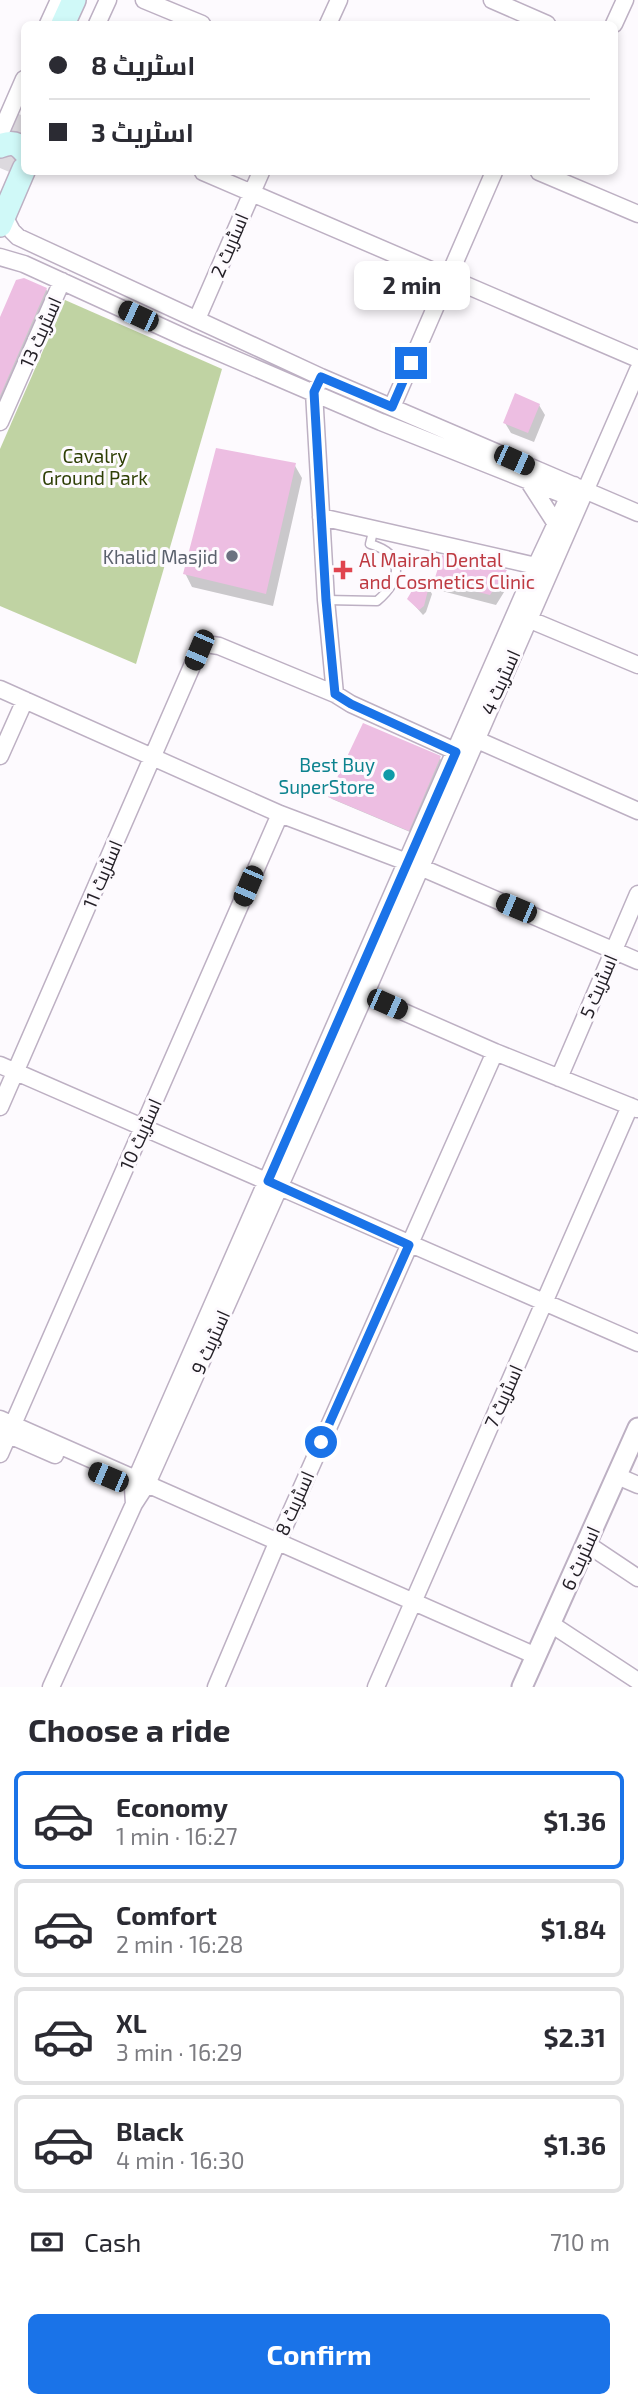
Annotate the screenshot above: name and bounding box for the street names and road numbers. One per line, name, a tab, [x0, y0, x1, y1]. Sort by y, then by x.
street label: اسٹریٹ 2	[205, 209, 254, 281]
street label: اسٹریٹ 13	[14, 293, 67, 371]
street label: اسٹریٹ 4	[476, 646, 525, 718]
street label: اسٹریٹ 11	[77, 836, 128, 912]
street label: اسٹریٹ 5	[574, 951, 623, 1022]
street label: اسٹریٹ 10	[114, 1095, 167, 1174]
street label: اسٹریٹ 9	[186, 1306, 235, 1378]
street label: اسٹریٹ 7	[479, 1361, 528, 1432]
street label: اسٹریٹ 8	[270, 1467, 319, 1539]
street label: اسٹریٹ 6	[556, 1522, 605, 1594]

